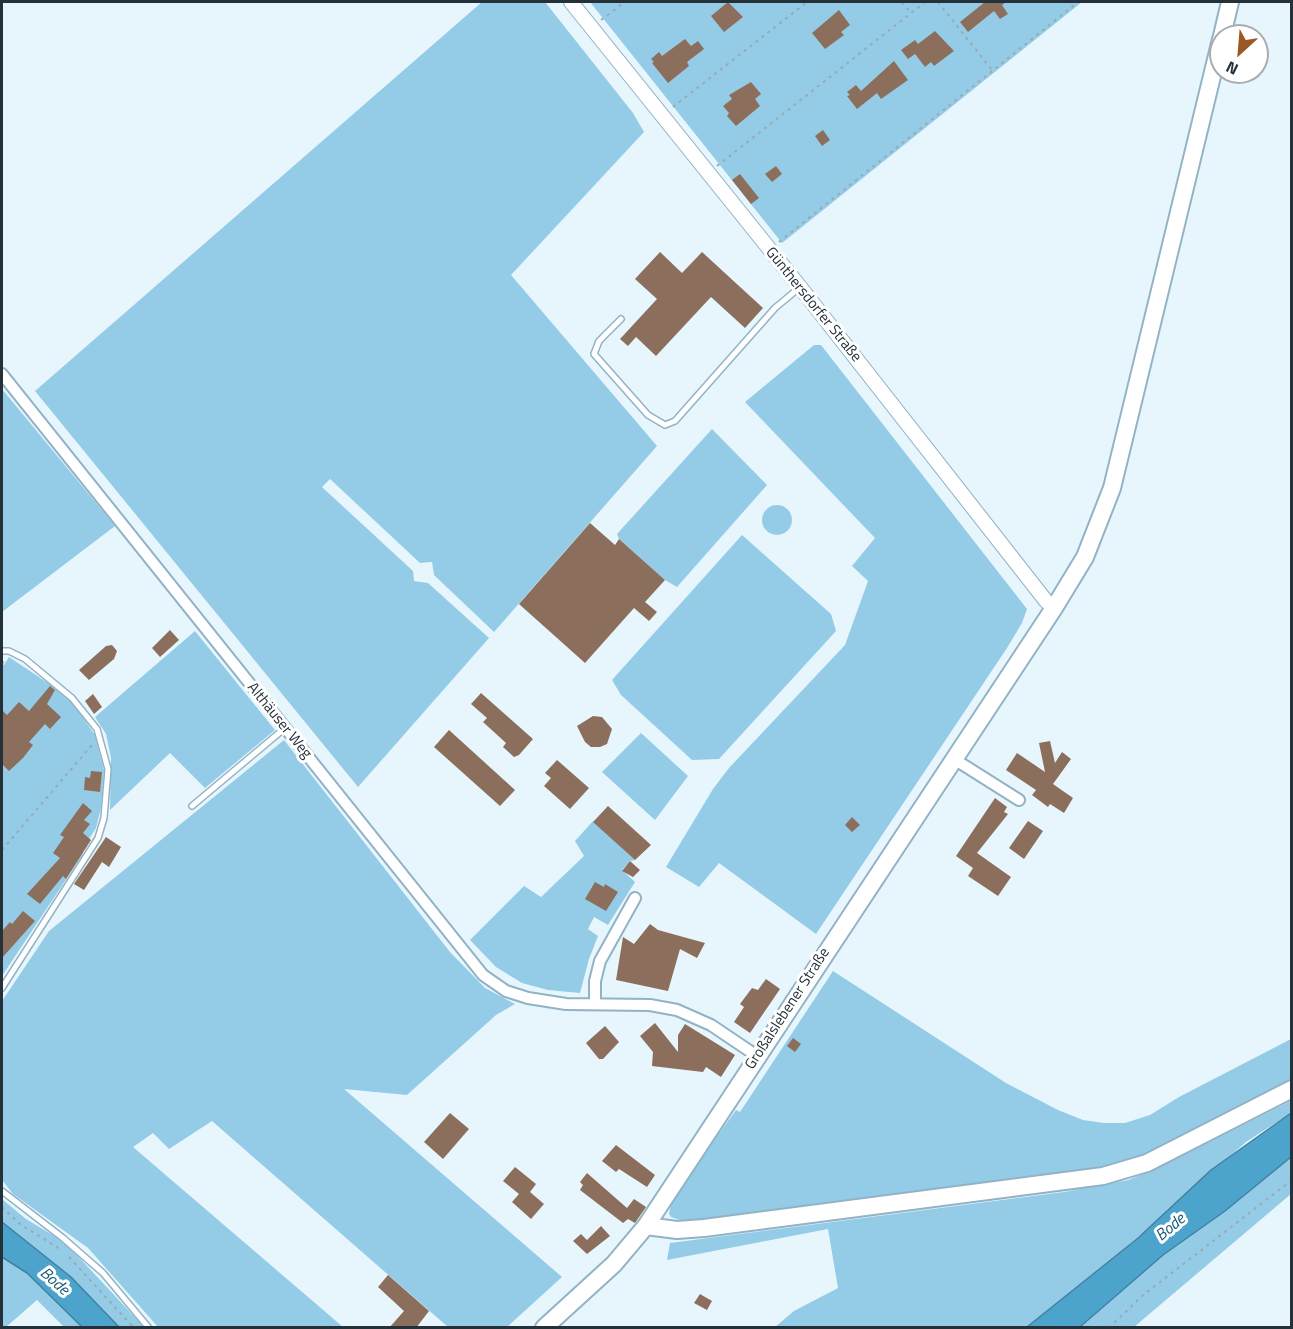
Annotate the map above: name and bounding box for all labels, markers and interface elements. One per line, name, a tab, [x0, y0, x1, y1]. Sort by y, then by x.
north arrow	[1209, 24, 1269, 84]
text: N	[1222, 55, 1242, 82]
street label: Günthersdorfer Straße	[761, 244, 865, 366]
street label: Althäuser Weg	[243, 679, 315, 763]
street label: Großalslebener Straße	[742, 945, 834, 1073]
water label: Bode	[1152, 1210, 1190, 1246]
water label: Bode	[35, 1264, 73, 1300]

